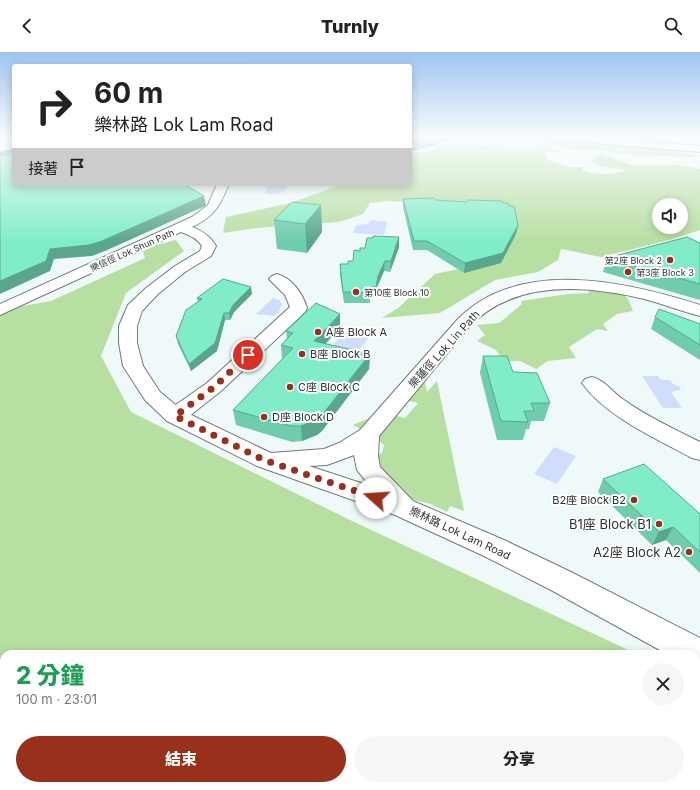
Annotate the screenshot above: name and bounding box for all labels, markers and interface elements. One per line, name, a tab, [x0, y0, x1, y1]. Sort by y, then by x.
icon: back	[16, 15, 38, 37]
icon: search	[662, 15, 684, 37]
text: Turnly	[321, 16, 379, 37]
text: 60 m	[94, 76, 163, 110]
icon: right	[28, 80, 80, 132]
text: 樂林路 Lok Lam Road	[94, 114, 274, 135]
icon: arrive	[66, 156, 88, 178]
text: 接著	[28, 159, 58, 178]
map controls	[652, 198, 688, 234]
button: sound	[652, 198, 688, 234]
street label: 樂信徑 Lok Shun Path	[88, 227, 176, 273]
place label: 第2座 Block 2	[604, 255, 662, 266]
marker: 第2座 Block 2	[665, 255, 675, 265]
marker: 第3座 Block 3	[623, 267, 633, 277]
place label: 第3座 Block 3	[636, 267, 694, 278]
marker: 第10座 Block 10	[351, 287, 361, 297]
place label: 第10座 Block 10	[364, 287, 430, 298]
street label: 樂蓮徑 Lok Lin Path	[405, 307, 483, 391]
place label: A座 Block A	[326, 325, 388, 339]
marker: A座 Block A	[313, 327, 323, 337]
pin	[231, 338, 265, 372]
icon: arrive	[237, 344, 259, 366]
place label: B座 Block B	[310, 347, 370, 361]
marker: B座 Block B	[297, 349, 307, 359]
place label: C座 Block C	[298, 380, 360, 394]
marker: C座 Block C	[285, 382, 295, 392]
place label: D座 Block D	[272, 410, 334, 424]
marker: D座 Block D	[259, 412, 269, 422]
position arrow	[355, 477, 397, 519]
place label: B2座 Block B2	[552, 493, 626, 507]
marker: B2座 Block B2	[629, 495, 639, 505]
street label: 樂林路 Lok Lam Road	[407, 503, 513, 563]
place label: B1座 Block B1	[569, 516, 651, 532]
marker: B1座 Block B1	[654, 519, 664, 529]
place label: A2座 Block A2	[593, 544, 681, 560]
marker: A2座 Block A2	[684, 547, 694, 557]
text: 2 分鐘	[16, 661, 85, 690]
button: close	[642, 663, 684, 705]
text: 100 m · 23:01	[16, 691, 97, 707]
button: 結束	[16, 736, 346, 782]
button: 分享	[354, 736, 684, 782]

